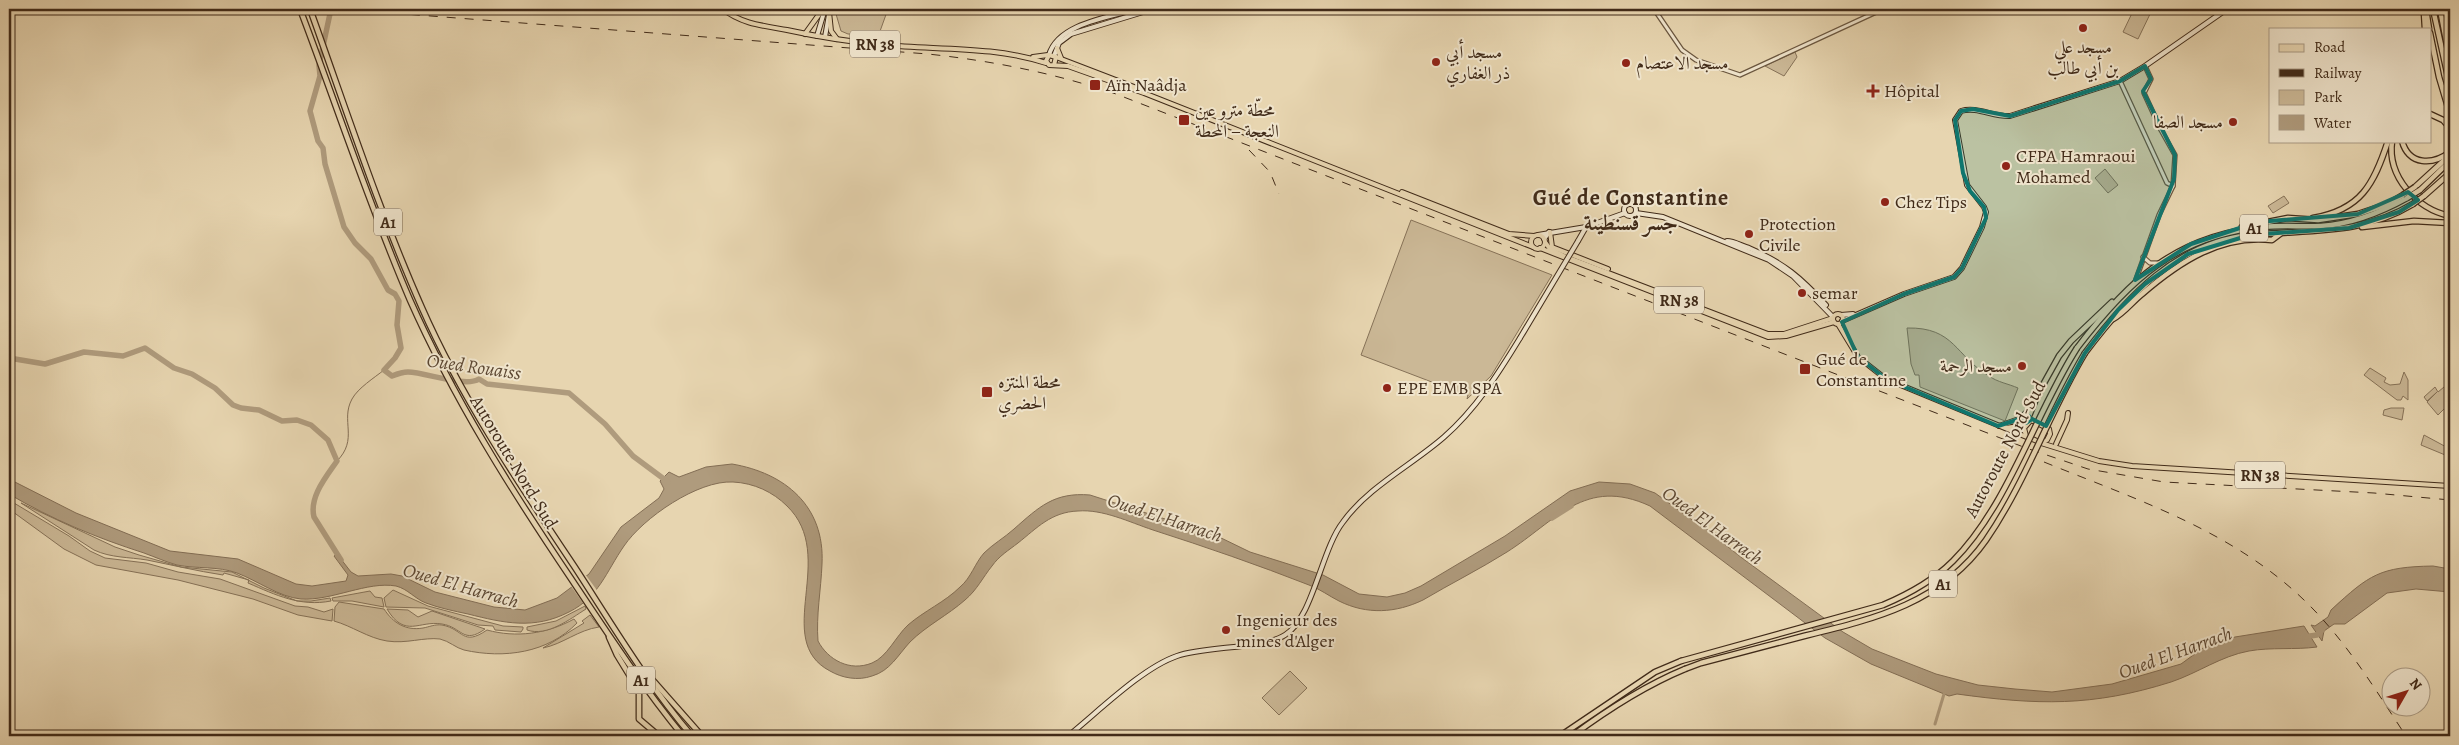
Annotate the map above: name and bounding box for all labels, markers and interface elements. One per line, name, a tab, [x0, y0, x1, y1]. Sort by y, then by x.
marker: مسجد علي بن أبي طالب	[2077, 22, 2089, 34]
legend	[2269, 28, 2432, 142]
road number: RN 38	[850, 31, 900, 58]
place label: مسجد علي بن أبي طالب	[2047, 35, 2119, 83]
text: Road	[2314, 37, 2346, 57]
place label: مسجد أبي ذر الغفاري	[1446, 39, 1510, 88]
place label: مسجد الاعتصام	[1636, 51, 1729, 79]
marker: مسجد أبي ذر الغفاري	[1430, 56, 1442, 68]
marker: مسجد الاعتصام	[1620, 57, 1632, 69]
text: Railway	[2314, 63, 2362, 83]
place label: Aïn Naâdja	[1105, 73, 1187, 97]
marker: Aïn Naâdja	[1088, 78, 1102, 92]
place label: Hôpital	[1884, 79, 1940, 103]
marker: Hôpital	[1866, 84, 1880, 98]
text: Park	[2314, 87, 2343, 107]
place label: محطّة مترو عين النعجة – المحطة	[1195, 98, 1279, 143]
place label: مسجد الصفا	[2153, 110, 2223, 134]
marker: محطّة مترو عين النعجة – المحطة	[1177, 113, 1191, 127]
text: Water	[2313, 113, 2351, 133]
marker: مسجد الصفا	[2227, 116, 2239, 128]
place label: CFPA Hamraoui Mohamed	[2016, 144, 2135, 189]
marker: CFPA Hamraoui Mohamed	[2000, 160, 2012, 172]
district label: Gué de Constantine جسر قسنطينة	[1533, 183, 1729, 238]
place label: Chez Tips	[1895, 190, 1967, 214]
marker: Chez Tips	[1879, 196, 1891, 208]
road number: A1	[374, 208, 402, 236]
place label: Protection Civile	[1759, 212, 1836, 257]
road number: A1	[2240, 214, 2268, 242]
marker: Protection Civile	[1743, 228, 1755, 240]
place label: semar	[1812, 281, 1858, 305]
road number: RN 38	[1654, 286, 1704, 314]
marker: semar	[1796, 287, 1808, 299]
place label: Gué de Constantine	[1816, 347, 1906, 392]
water label: Oued Rouaiss	[425, 348, 523, 387]
place label: مسجد الرحمة	[1940, 354, 2012, 378]
marker: مسجد الرحمة	[2016, 360, 2028, 372]
marker: Gué de Constantine	[1798, 362, 1812, 376]
place label: محطة المنتزه الحضري	[998, 370, 1061, 418]
place label: EPE EMB SPA	[1397, 376, 1502, 400]
street label: Autoroute Nord-Sud	[1958, 376, 2051, 522]
marker: EPE EMB SPA	[1381, 382, 1393, 394]
marker: محطة المنتزه الحضري	[980, 385, 994, 399]
street label: Autoroute Nord-Sud	[464, 390, 563, 533]
road number: RN 38	[2235, 462, 2285, 488]
water label: Oued El Harrach	[1657, 480, 1768, 571]
water label: Oued El Harrach	[1104, 487, 1225, 549]
water label: Oued El Harrach	[400, 557, 522, 615]
road number: A1	[1929, 570, 1957, 598]
place label: Ingenieur des mines d'Alger	[1236, 608, 1337, 653]
water label: Oued El Harrach	[2115, 620, 2236, 686]
marker: Ingenieur des mines d'Alger	[1220, 624, 1232, 636]
road number: A1	[627, 666, 655, 694]
north arrow	[2382, 668, 2432, 718]
text: N	[2405, 674, 2426, 694]

